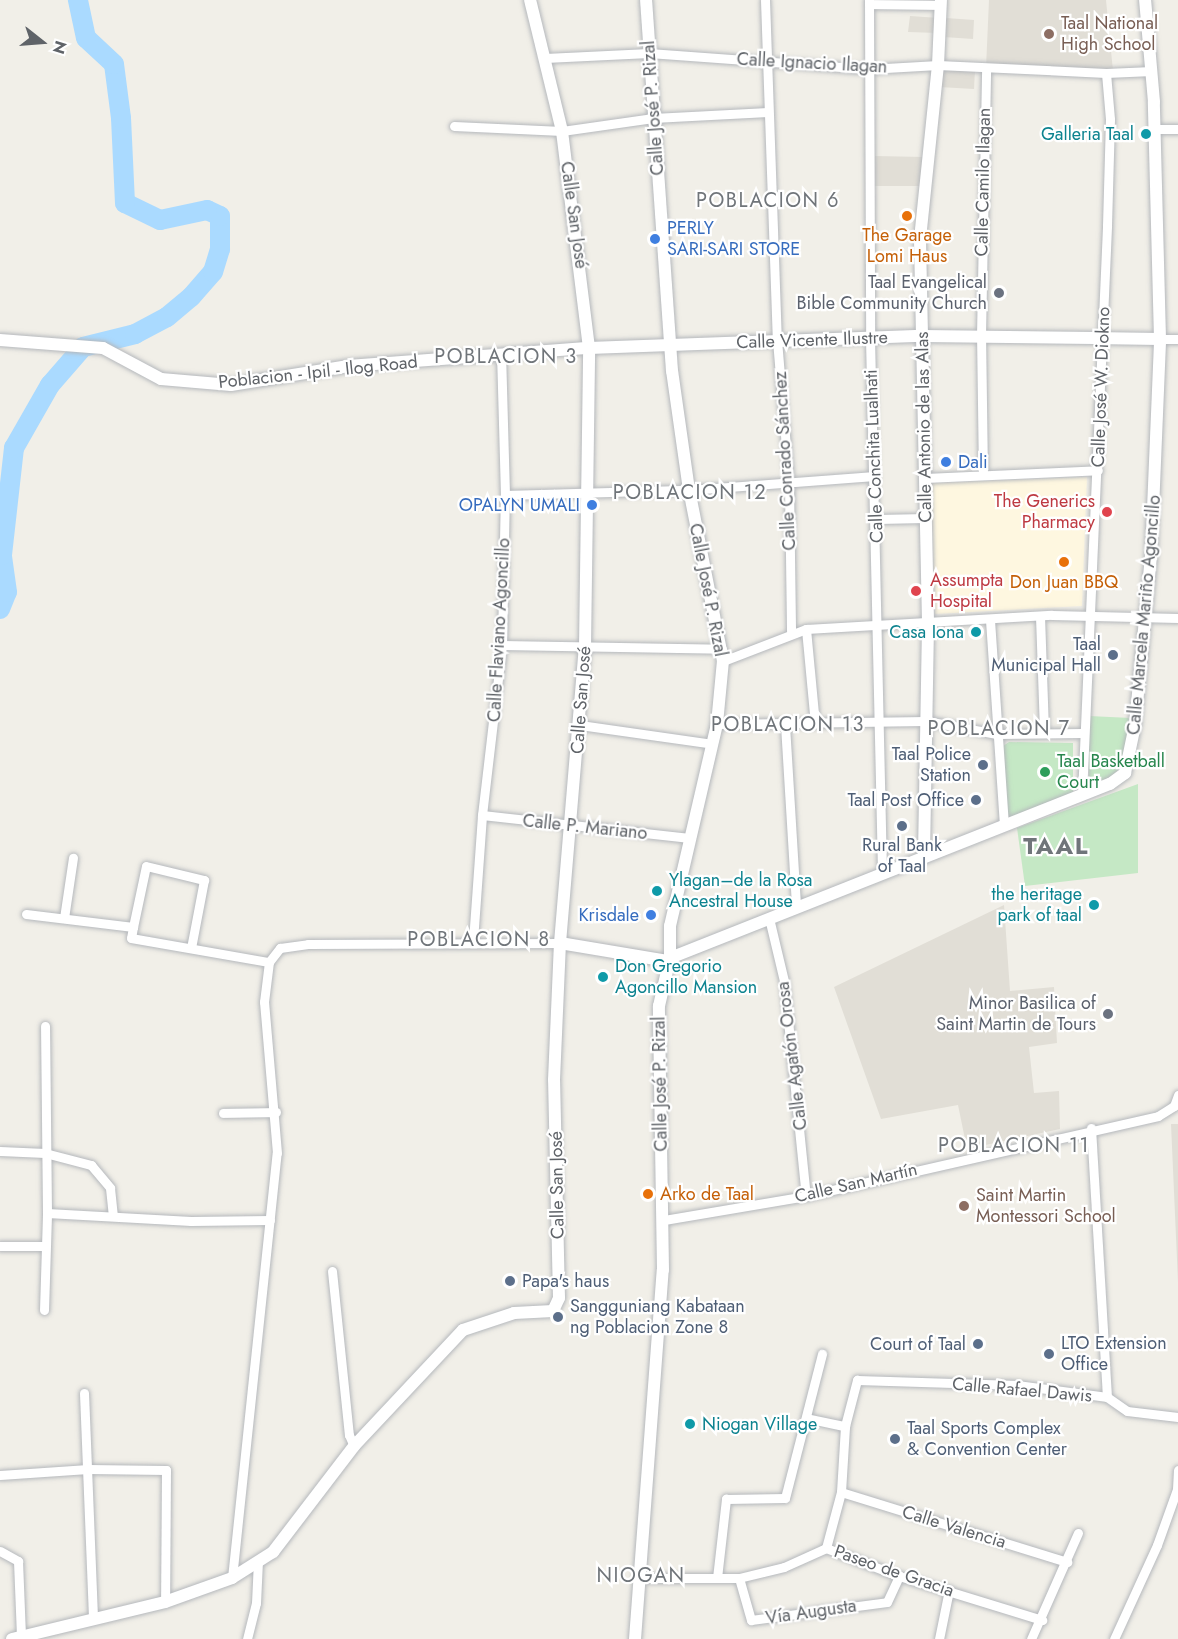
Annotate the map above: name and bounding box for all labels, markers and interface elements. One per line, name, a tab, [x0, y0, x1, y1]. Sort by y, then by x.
north arrow	[12, 12, 72, 72]
place label: Taal National High School	[1061, 13, 1158, 56]
marker: Taal National High School	[1042, 27, 1056, 41]
text: N	[47, 38, 73, 57]
street label: Calle José P. Rizal	[638, 40, 668, 176]
street label: Calle Ignacio Ilagan	[736, 48, 888, 78]
street label: Calle Camilo Ilagan	[971, 108, 995, 256]
place label: Galleria Taal	[1041, 123, 1134, 145]
marker: Galleria Taal	[1139, 127, 1153, 141]
street label: Calle San José	[556, 160, 592, 270]
district label: POBLACION 6	[696, 188, 840, 212]
marker: The Garage Lomi Haus	[900, 209, 914, 223]
place label: PERLY SARI-SARI STORE	[667, 218, 800, 260]
place label: The Garage Lomi Haus	[862, 225, 952, 268]
marker: PERLY SARI-SARI STORE	[648, 232, 662, 246]
place label: Taal Evangelical Bible Community Church	[797, 272, 987, 314]
marker: Taal Evangelical Bible Community Church	[992, 286, 1006, 300]
street label: Calle José W. Diokno	[1087, 306, 1115, 468]
street label: Calle Vicente Ilustre	[736, 327, 888, 353]
street label: Calle Antonio de las Alas	[912, 331, 936, 523]
district label: POBLACION 3	[434, 344, 578, 368]
street label: Poblacion - Ipil - Ilog Road	[217, 351, 419, 393]
street label: Calle Conchita Lualhati	[860, 369, 888, 543]
street label: Calle Conrado Sánchez	[770, 371, 800, 551]
place label: Dali	[958, 451, 988, 473]
marker: Dali	[939, 455, 953, 469]
district label: POBLACION 12	[613, 480, 767, 504]
place label: The Generics Pharmacy	[994, 491, 1095, 534]
place label: OPALYN UMALI	[459, 494, 580, 516]
street label: Calle Marcela Mariño Agoncillo	[1123, 494, 1165, 736]
marker: OPALYN UMALI	[585, 498, 599, 512]
marker: The Generics Pharmacy	[1100, 505, 1114, 519]
street label: Calle José P. Rizal	[684, 522, 732, 658]
street label: Calle Flaviano Agoncillo	[483, 537, 515, 723]
marker: Don Juan BBQ	[1057, 555, 1071, 569]
place label: Assumpta Hospital	[930, 570, 1003, 612]
place label: Don Juan BBQ	[1010, 571, 1118, 593]
marker: Assumpta Hospital	[907, 582, 925, 600]
place label: Casa Iona	[889, 621, 964, 643]
marker: Casa Iona	[969, 625, 983, 639]
place label: Taal Municipal Hall	[991, 634, 1101, 676]
street label: Calle San José	[566, 645, 596, 755]
marker: Taal Municipal Hall	[1106, 648, 1120, 662]
district label: POBLACION 13	[711, 712, 865, 736]
district label: POBLACION 7	[927, 716, 1071, 740]
place label: Taal Police Station	[892, 744, 971, 786]
place label: Taal Basketball Court	[1057, 751, 1165, 794]
marker: Taal Police Station	[976, 758, 990, 772]
marker: Taal Basketball Court	[1038, 765, 1052, 779]
place label: Taal Post Office	[847, 789, 964, 811]
marker: Taal Post Office	[969, 793, 983, 807]
street label: Calle P. Mariano	[522, 810, 648, 844]
marker: Rural Bank of Taal	[895, 819, 909, 833]
district label: TAAL	[1023, 832, 1089, 860]
place label: Rural Bank of Taal	[862, 835, 942, 878]
place label: Ylagan–de la Rosa Ancestral House	[669, 870, 813, 912]
marker: Ylagan–de la Rosa Ancestral House	[650, 884, 664, 898]
place label: the heritage park of taal	[991, 884, 1082, 926]
marker: the heritage park of taal	[1087, 898, 1101, 912]
place label: Krisdale	[578, 904, 639, 926]
marker: Krisdale	[644, 908, 658, 922]
district label: POBLACION 8	[407, 927, 551, 951]
place label: Don Gregorio Agoncillo Mansion	[615, 956, 757, 998]
marker: Don Gregorio Agoncillo Mansion	[596, 970, 610, 984]
street label: Calle Agatón Orosa	[772, 980, 812, 1132]
place label: Minor Basilica of Saint Martin de Tours	[936, 993, 1096, 1036]
marker: Minor Basilica of Saint Martin de Tours	[1101, 1007, 1115, 1021]
street label: Calle José P. Rizal	[648, 1016, 672, 1152]
street label: Calle San José	[545, 1131, 569, 1239]
district label: POBLACION 11	[938, 1133, 1090, 1157]
street label: Calle San Martín	[793, 1158, 919, 1208]
place label: Arko de Taal	[660, 1183, 754, 1205]
place label: Saint Martin Montessori School	[976, 1185, 1116, 1228]
marker: Arko de Taal	[641, 1187, 655, 1201]
marker: Saint Martin Montessori School	[957, 1199, 971, 1213]
place label: Papa's haus	[522, 1270, 609, 1292]
marker: Papa's haus	[503, 1274, 517, 1288]
place label: Sangguniang Kabataan ng Poblacion Zone 8	[570, 1296, 745, 1338]
marker: Sangguniang Kabataan ng Poblacion Zone 8	[551, 1310, 565, 1324]
place label: Court of Taal	[870, 1333, 966, 1355]
place label: LTO Extension Office	[1061, 1333, 1167, 1376]
marker: Court of Taal	[971, 1337, 985, 1351]
marker: LTO Extension Office	[1042, 1347, 1056, 1361]
street label: Calle Rafael Dawis	[951, 1373, 1093, 1407]
place label: Niogan Village	[702, 1413, 817, 1435]
marker: Niogan Village	[683, 1417, 697, 1431]
place label: Taal Sports Complex & Convention Center	[907, 1418, 1067, 1460]
marker: Taal Sports Complex & Convention Center	[888, 1432, 902, 1446]
street label: Calle Valencia	[899, 1501, 1009, 1553]
street label: Paseo de Gracia	[831, 1540, 957, 1602]
district label: NIOGAN	[597, 1563, 685, 1587]
street label: Vía Augusta	[764, 1595, 858, 1629]

